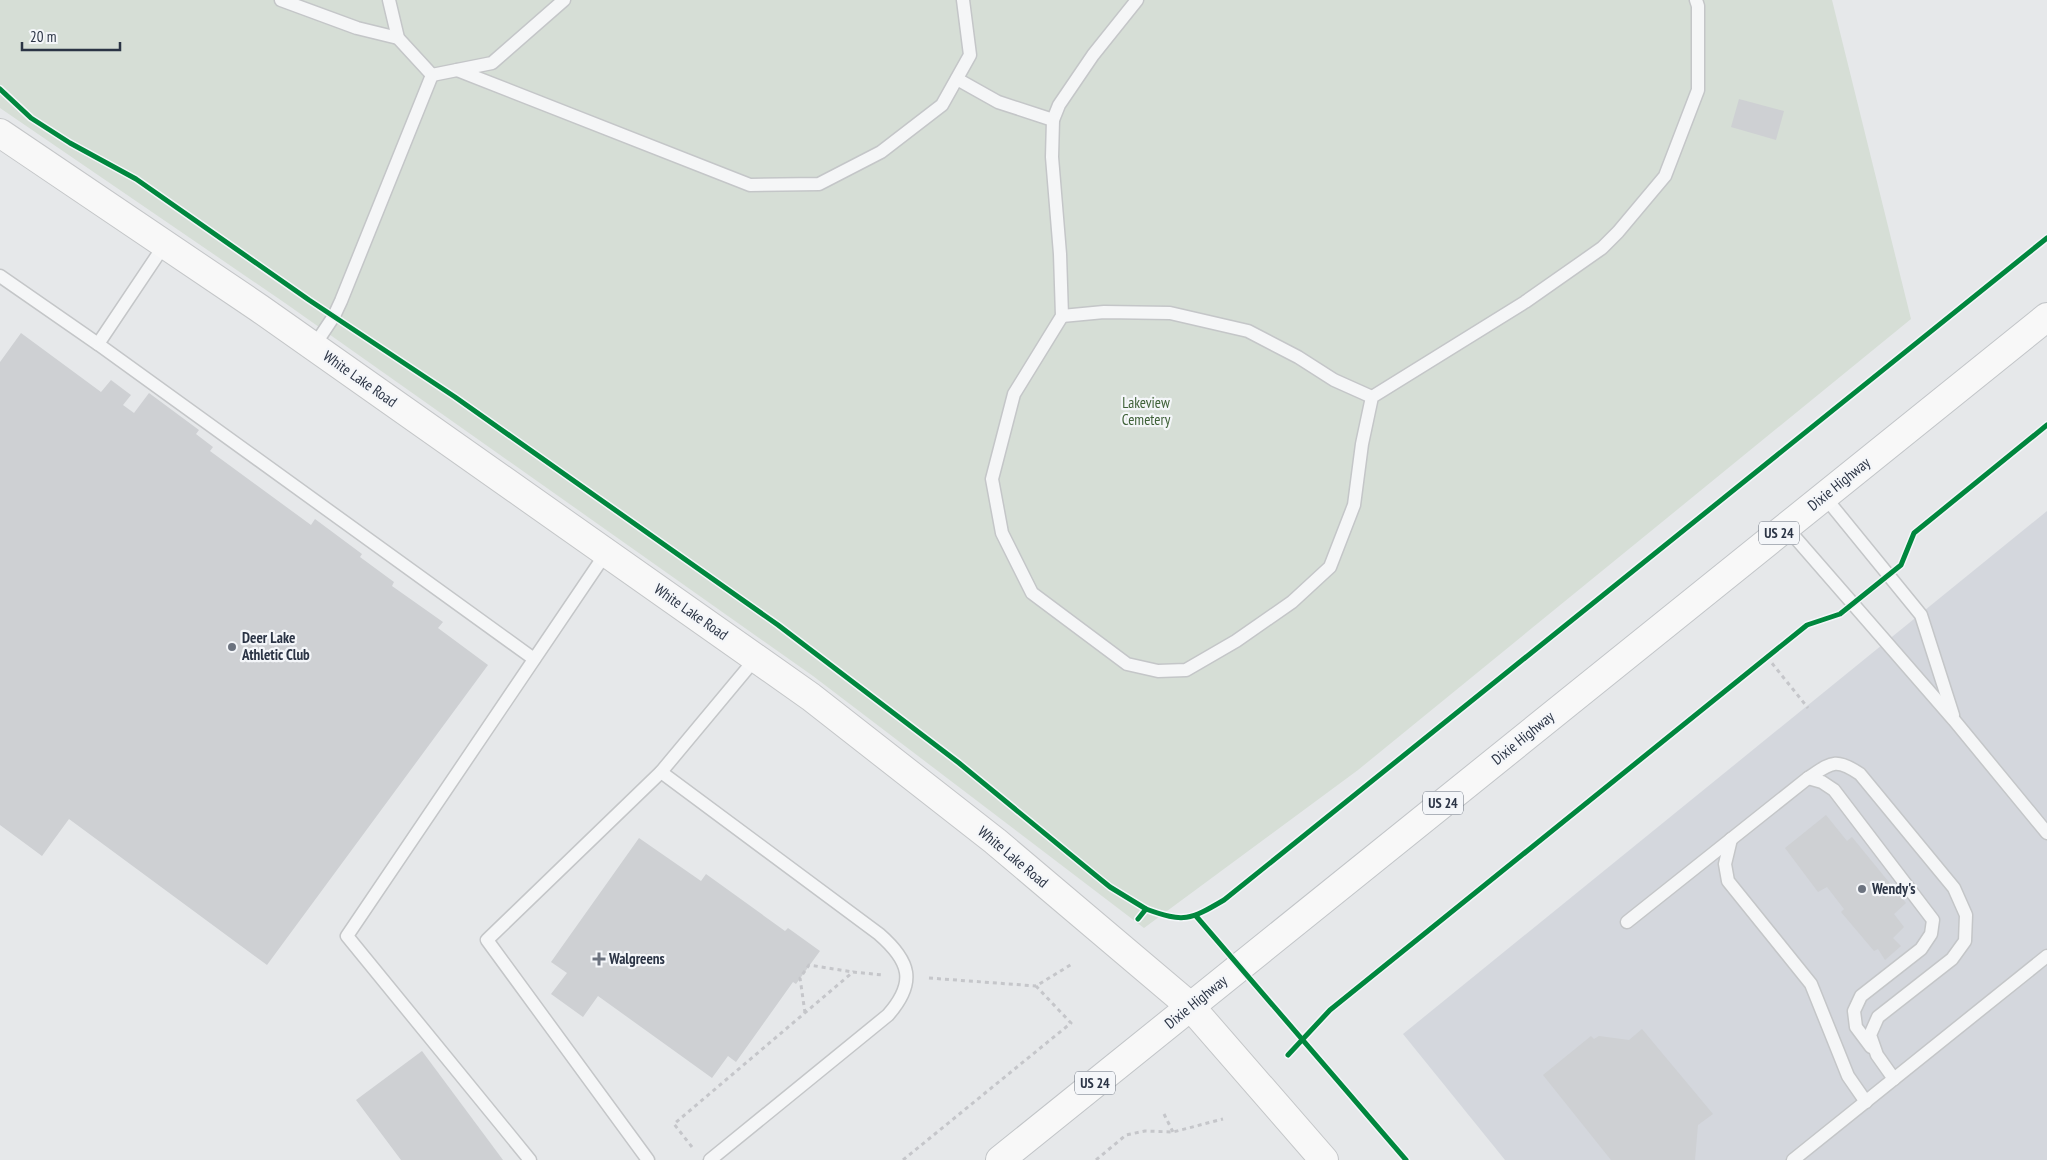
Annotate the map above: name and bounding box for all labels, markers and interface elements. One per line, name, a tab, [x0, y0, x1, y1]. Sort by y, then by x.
scale bar	[22, 20, 120, 52]
text: 20 m	[30, 27, 56, 46]
street label: White Lake Road	[320, 346, 401, 411]
park label: Lakeview Cemetery	[1122, 393, 1171, 429]
street label: Dixie Highway	[1804, 452, 1874, 515]
road number: US 24	[1759, 522, 1799, 544]
street label: White Lake Road	[651, 579, 732, 644]
place label: Deer Lake Athletic Club	[241, 628, 310, 664]
marker: Deer Lake Athletic Club	[226, 641, 238, 653]
street label: Dixie Highway	[1488, 706, 1558, 769]
road number: US 24	[1423, 791, 1463, 814]
street label: White Lake Road	[974, 822, 1052, 892]
place label: Wendy's	[1871, 879, 1916, 898]
marker: Wendy's	[1856, 883, 1868, 895]
place label: Walgreens	[608, 949, 665, 968]
marker: Walgreens	[593, 953, 605, 965]
street label: Dixie Highway	[1161, 970, 1231, 1033]
road number: US 24	[1075, 1072, 1115, 1094]

